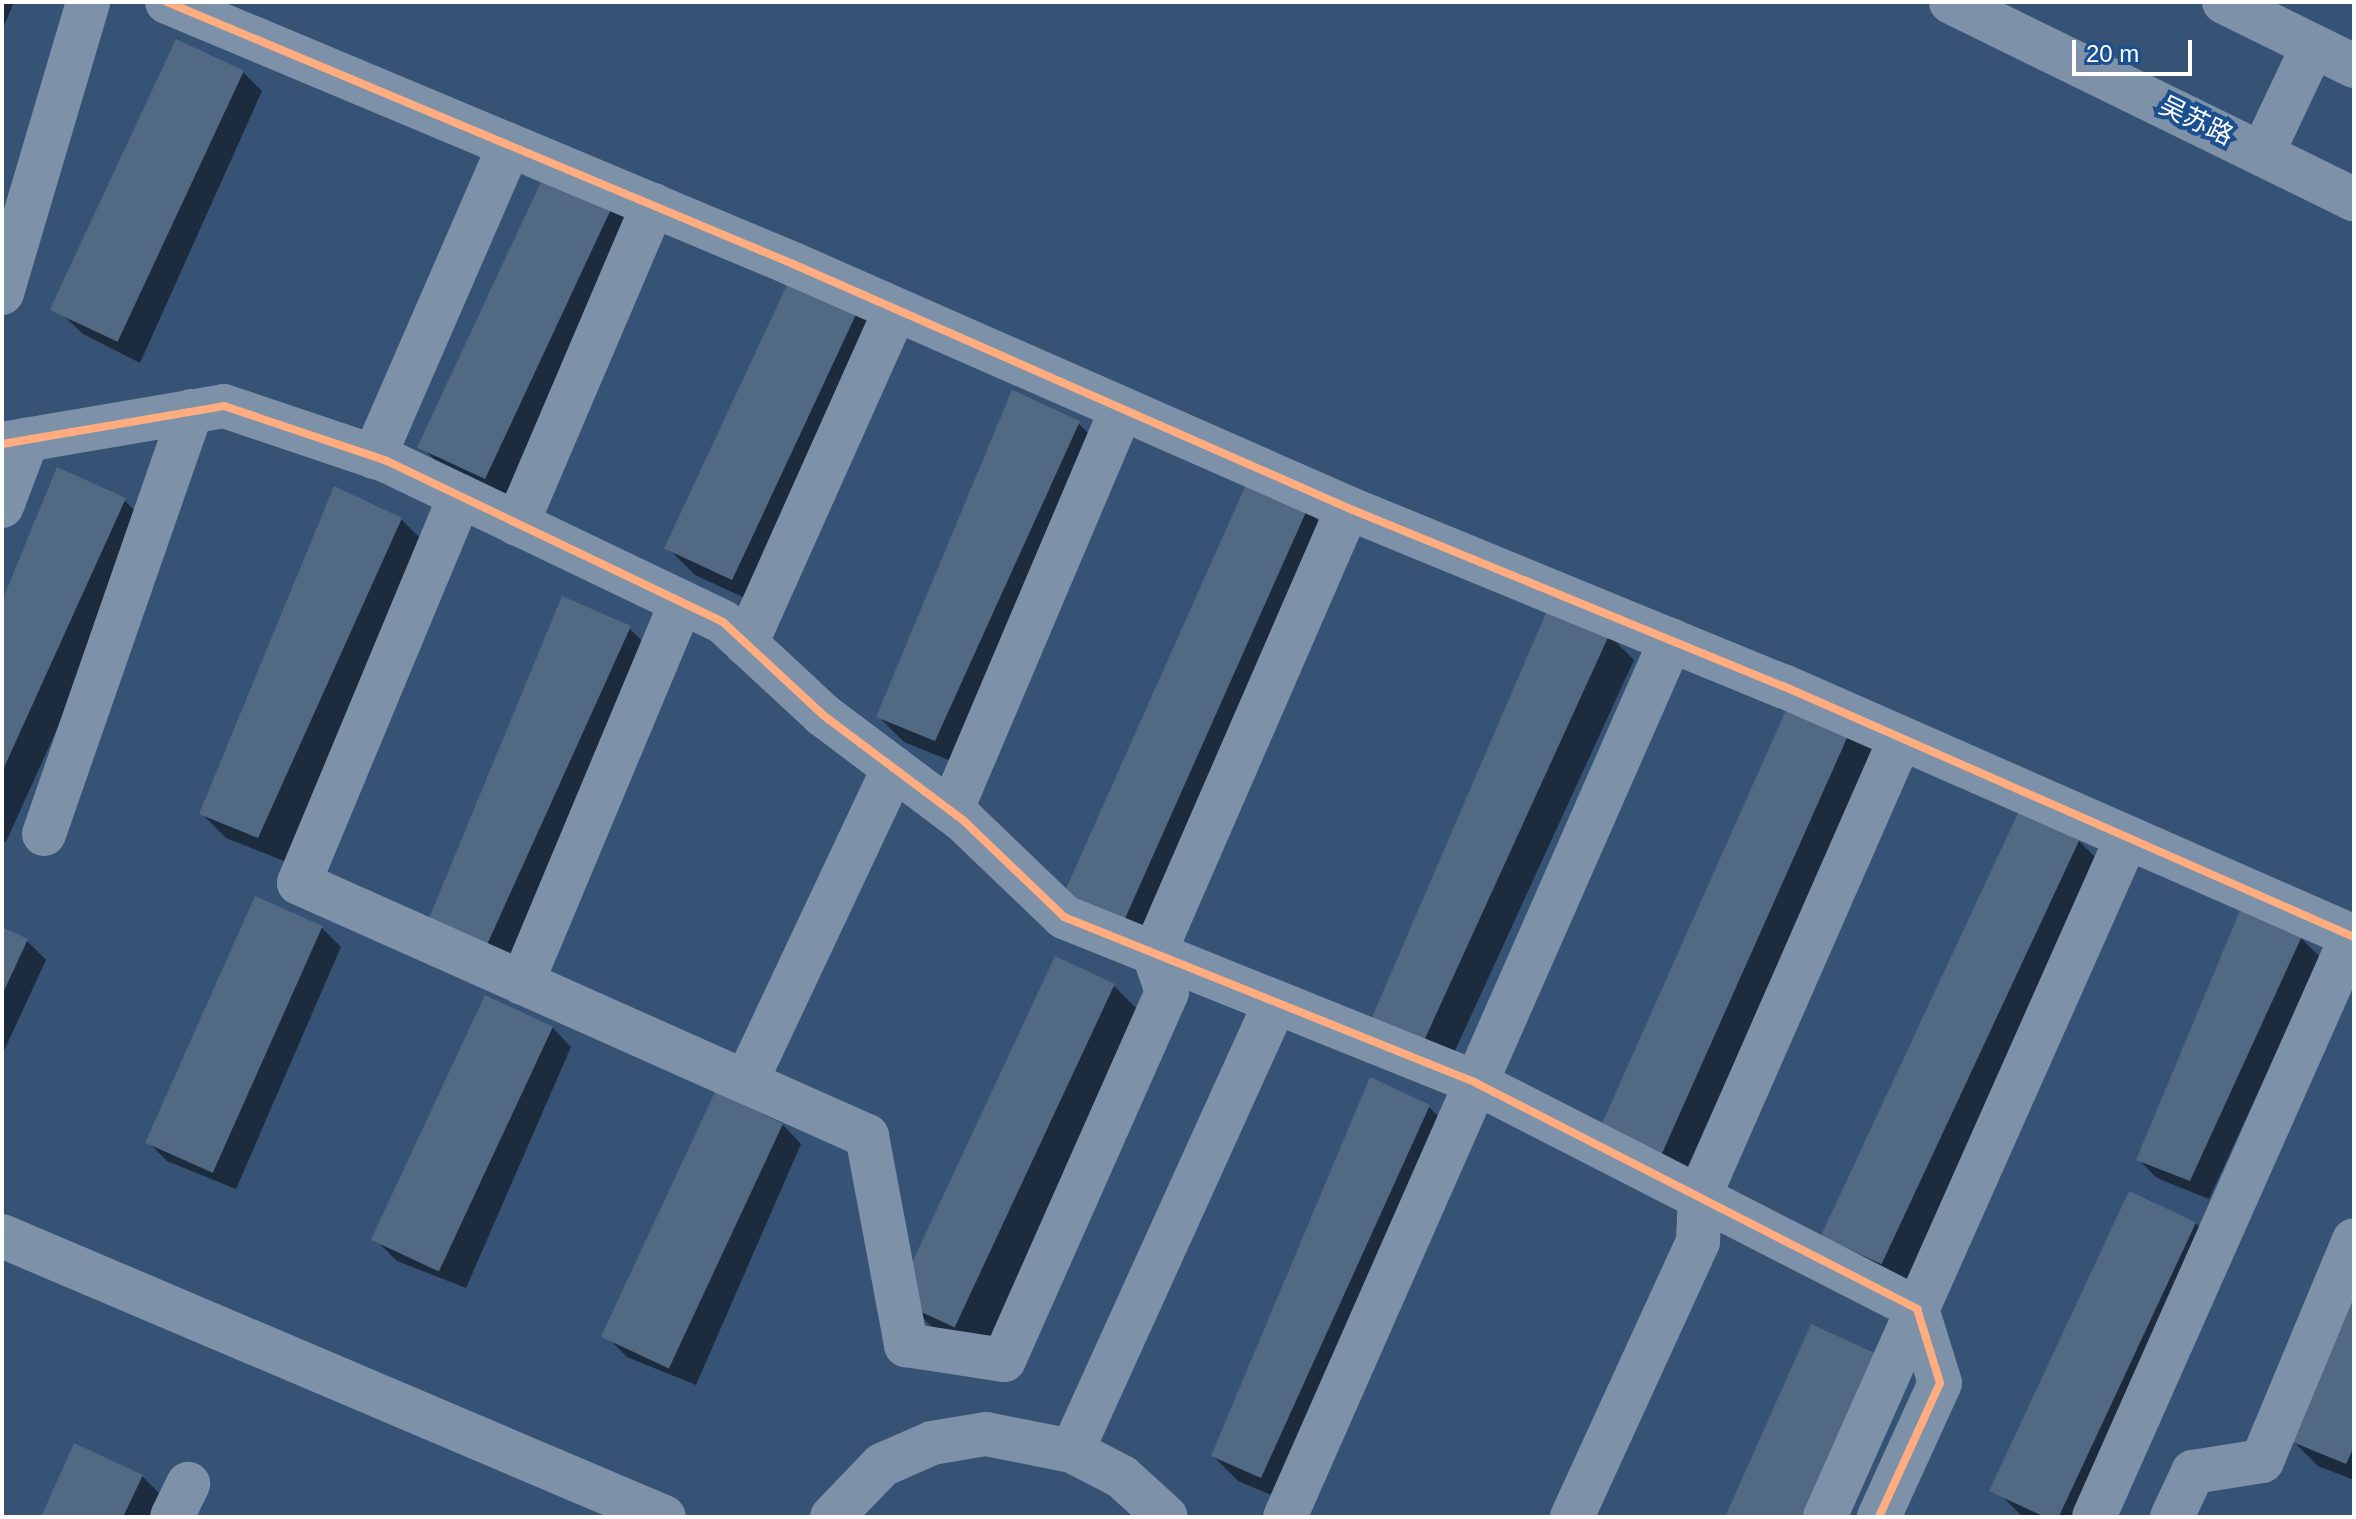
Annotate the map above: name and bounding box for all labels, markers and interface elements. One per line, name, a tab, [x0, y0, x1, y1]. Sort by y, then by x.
scale bar	[2076, 24, 2196, 74]
text: 20 m	[2086, 40, 2139, 67]
street label: 吴苏路	[2154, 90, 2238, 152]

